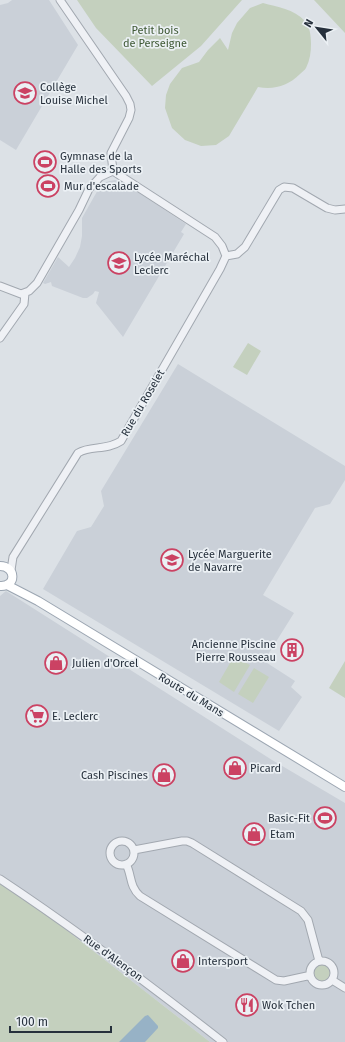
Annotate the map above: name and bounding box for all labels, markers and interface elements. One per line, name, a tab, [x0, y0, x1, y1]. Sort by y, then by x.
north arrow	[297, 8, 337, 48]
text: N	[301, 17, 316, 30]
park label: Petit bois de Perseigne	[123, 24, 187, 50]
school or university icon: Collège Louise Michel	[12, 80, 38, 106]
place label: Collège Louise Michel	[40, 81, 108, 107]
sports icon: Gymnase de la Halle des Sports	[32, 149, 58, 175]
place label: Gymnase de la Halle des Sports	[60, 150, 142, 176]
sports icon: Mur d'escalade	[35, 173, 61, 199]
place label: Mur d'escalade	[64, 180, 139, 193]
school or university icon: Lycée Maréchal Leclerc	[106, 250, 132, 276]
place label: Lycée Maréchal Leclerc	[134, 251, 209, 277]
street label: Rue du Roselet	[119, 367, 167, 439]
school or university icon: Lycée Marguerite de Navarre	[159, 547, 185, 573]
place label: Lycée Marguerite de Navarre	[188, 548, 272, 574]
building icon: Ancienne Piscine Pierre Rousseau	[279, 637, 305, 663]
place label: Ancienne Piscine Pierre Rousseau	[192, 638, 276, 664]
shop icon: Julien d'Orcel	[43, 650, 69, 676]
place label: Julien d'Orcel	[72, 657, 138, 670]
street label: Route du Mans	[156, 670, 226, 720]
supermarket icon: E. Leclerc	[24, 703, 50, 729]
place label: E. Leclerc	[52, 710, 98, 723]
shop icon: Picard	[222, 755, 248, 781]
shop icon: Cash Piscines	[151, 762, 177, 788]
place label: Picard	[250, 762, 281, 775]
place label: Cash Piscines	[81, 769, 148, 782]
sports icon: Basic-Fit	[312, 805, 338, 831]
place label: Basic-Fit	[268, 812, 310, 825]
shop icon: Etam	[241, 821, 267, 847]
place label: Etam	[270, 828, 295, 841]
street label: Rue d'Alençon	[81, 932, 145, 984]
shop icon: Intersport	[170, 948, 196, 974]
place label: Intersport	[198, 955, 248, 968]
restaurant icon: Wok Tchen	[234, 992, 260, 1018]
place label: Wok Tchen	[262, 999, 315, 1012]
scale bar	[10, 1008, 111, 1034]
text: 100 m	[16, 1015, 48, 1029]

